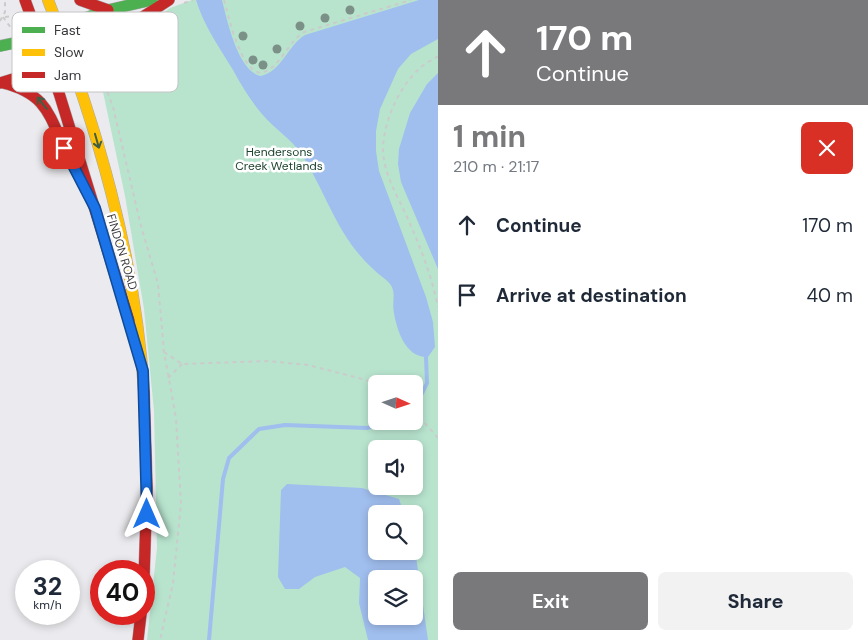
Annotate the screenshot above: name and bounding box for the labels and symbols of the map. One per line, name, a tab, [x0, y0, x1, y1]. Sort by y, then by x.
legend	[12, 12, 178, 92]
text: Fast	[54, 21, 81, 39]
text: Slow	[54, 43, 84, 61]
text: Jam	[54, 66, 81, 84]
one-way arrow	[37, 96, 47, 110]
pin	[43, 127, 85, 169]
one-way arrow	[93, 133, 103, 149]
park label: Hendersons Creek Wetlands	[235, 144, 323, 174]
street label: FINDON ROAD	[103, 212, 141, 292]
north arrow	[368, 375, 422, 430]
position arrow	[120, 487, 172, 539]
speed limit sign: 40	[90, 560, 155, 625]

